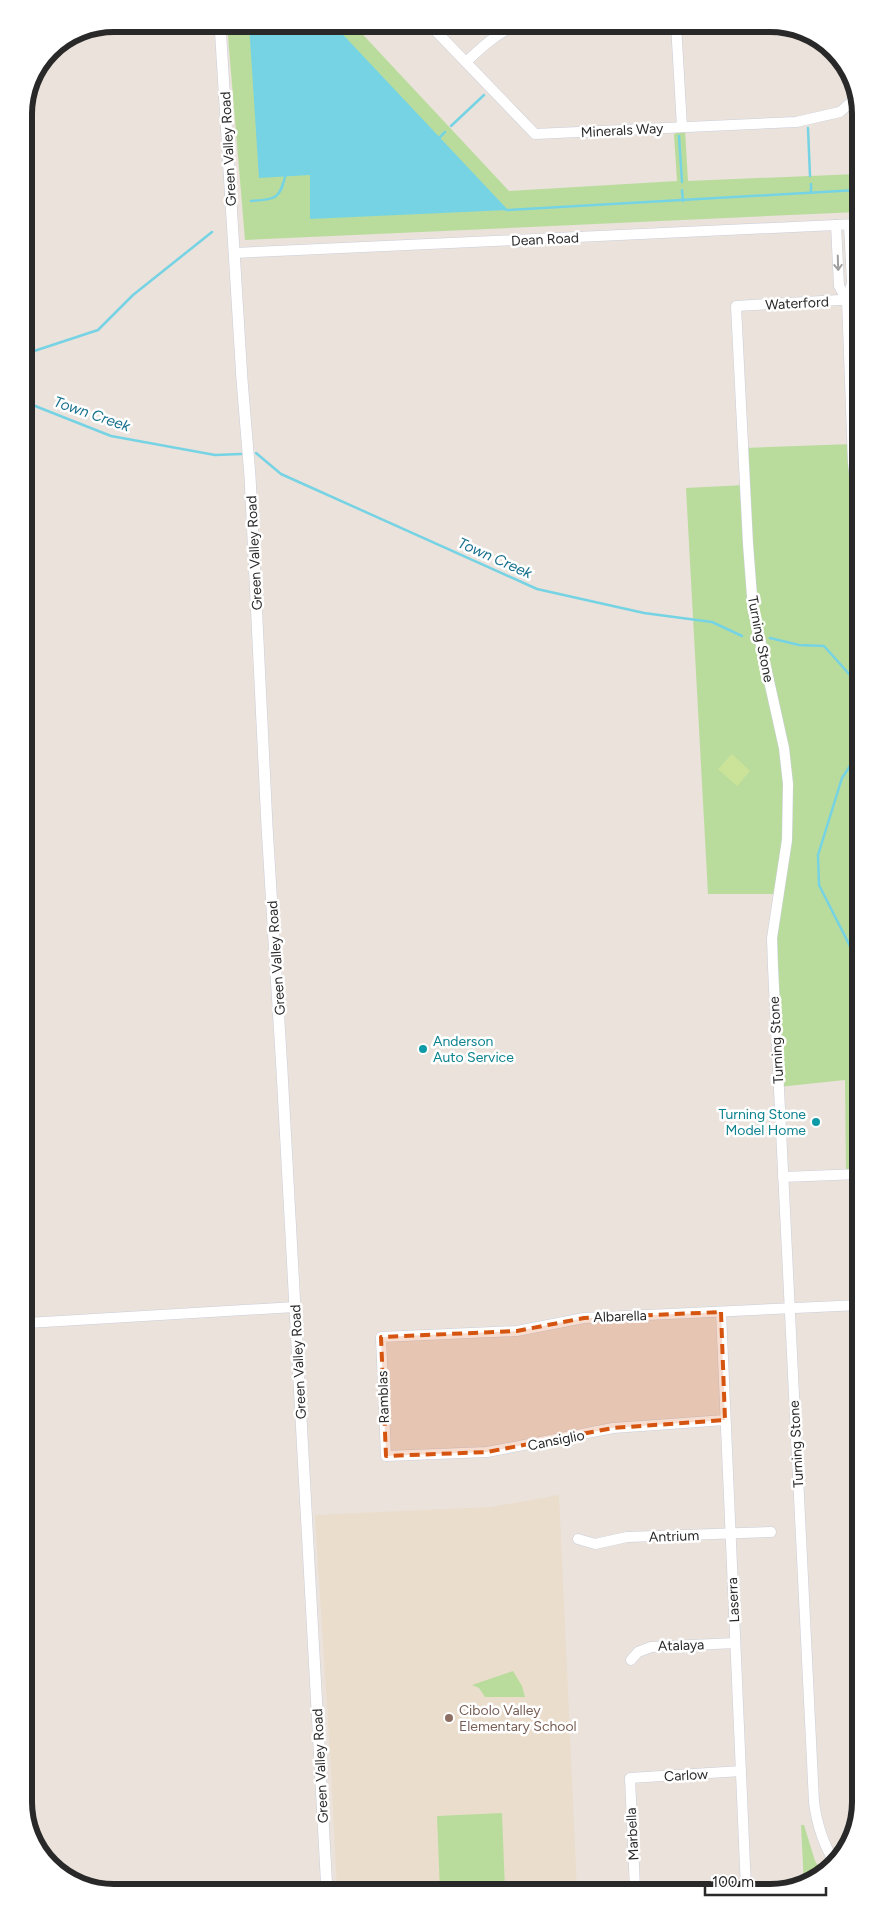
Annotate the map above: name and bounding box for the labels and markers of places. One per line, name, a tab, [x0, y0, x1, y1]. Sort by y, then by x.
place label: Anderson Auto Service	[433, 1033, 514, 1066]
marker: Anderson Auto Service	[417, 1043, 429, 1055]
place label: Turning Stone Model Home	[718, 1106, 806, 1139]
marker: Turning Stone Model Home	[810, 1116, 822, 1128]
place label: Cibolo Valley Elementary School	[459, 1702, 577, 1735]
marker: Cibolo Valley Elementary School	[443, 1712, 455, 1724]

